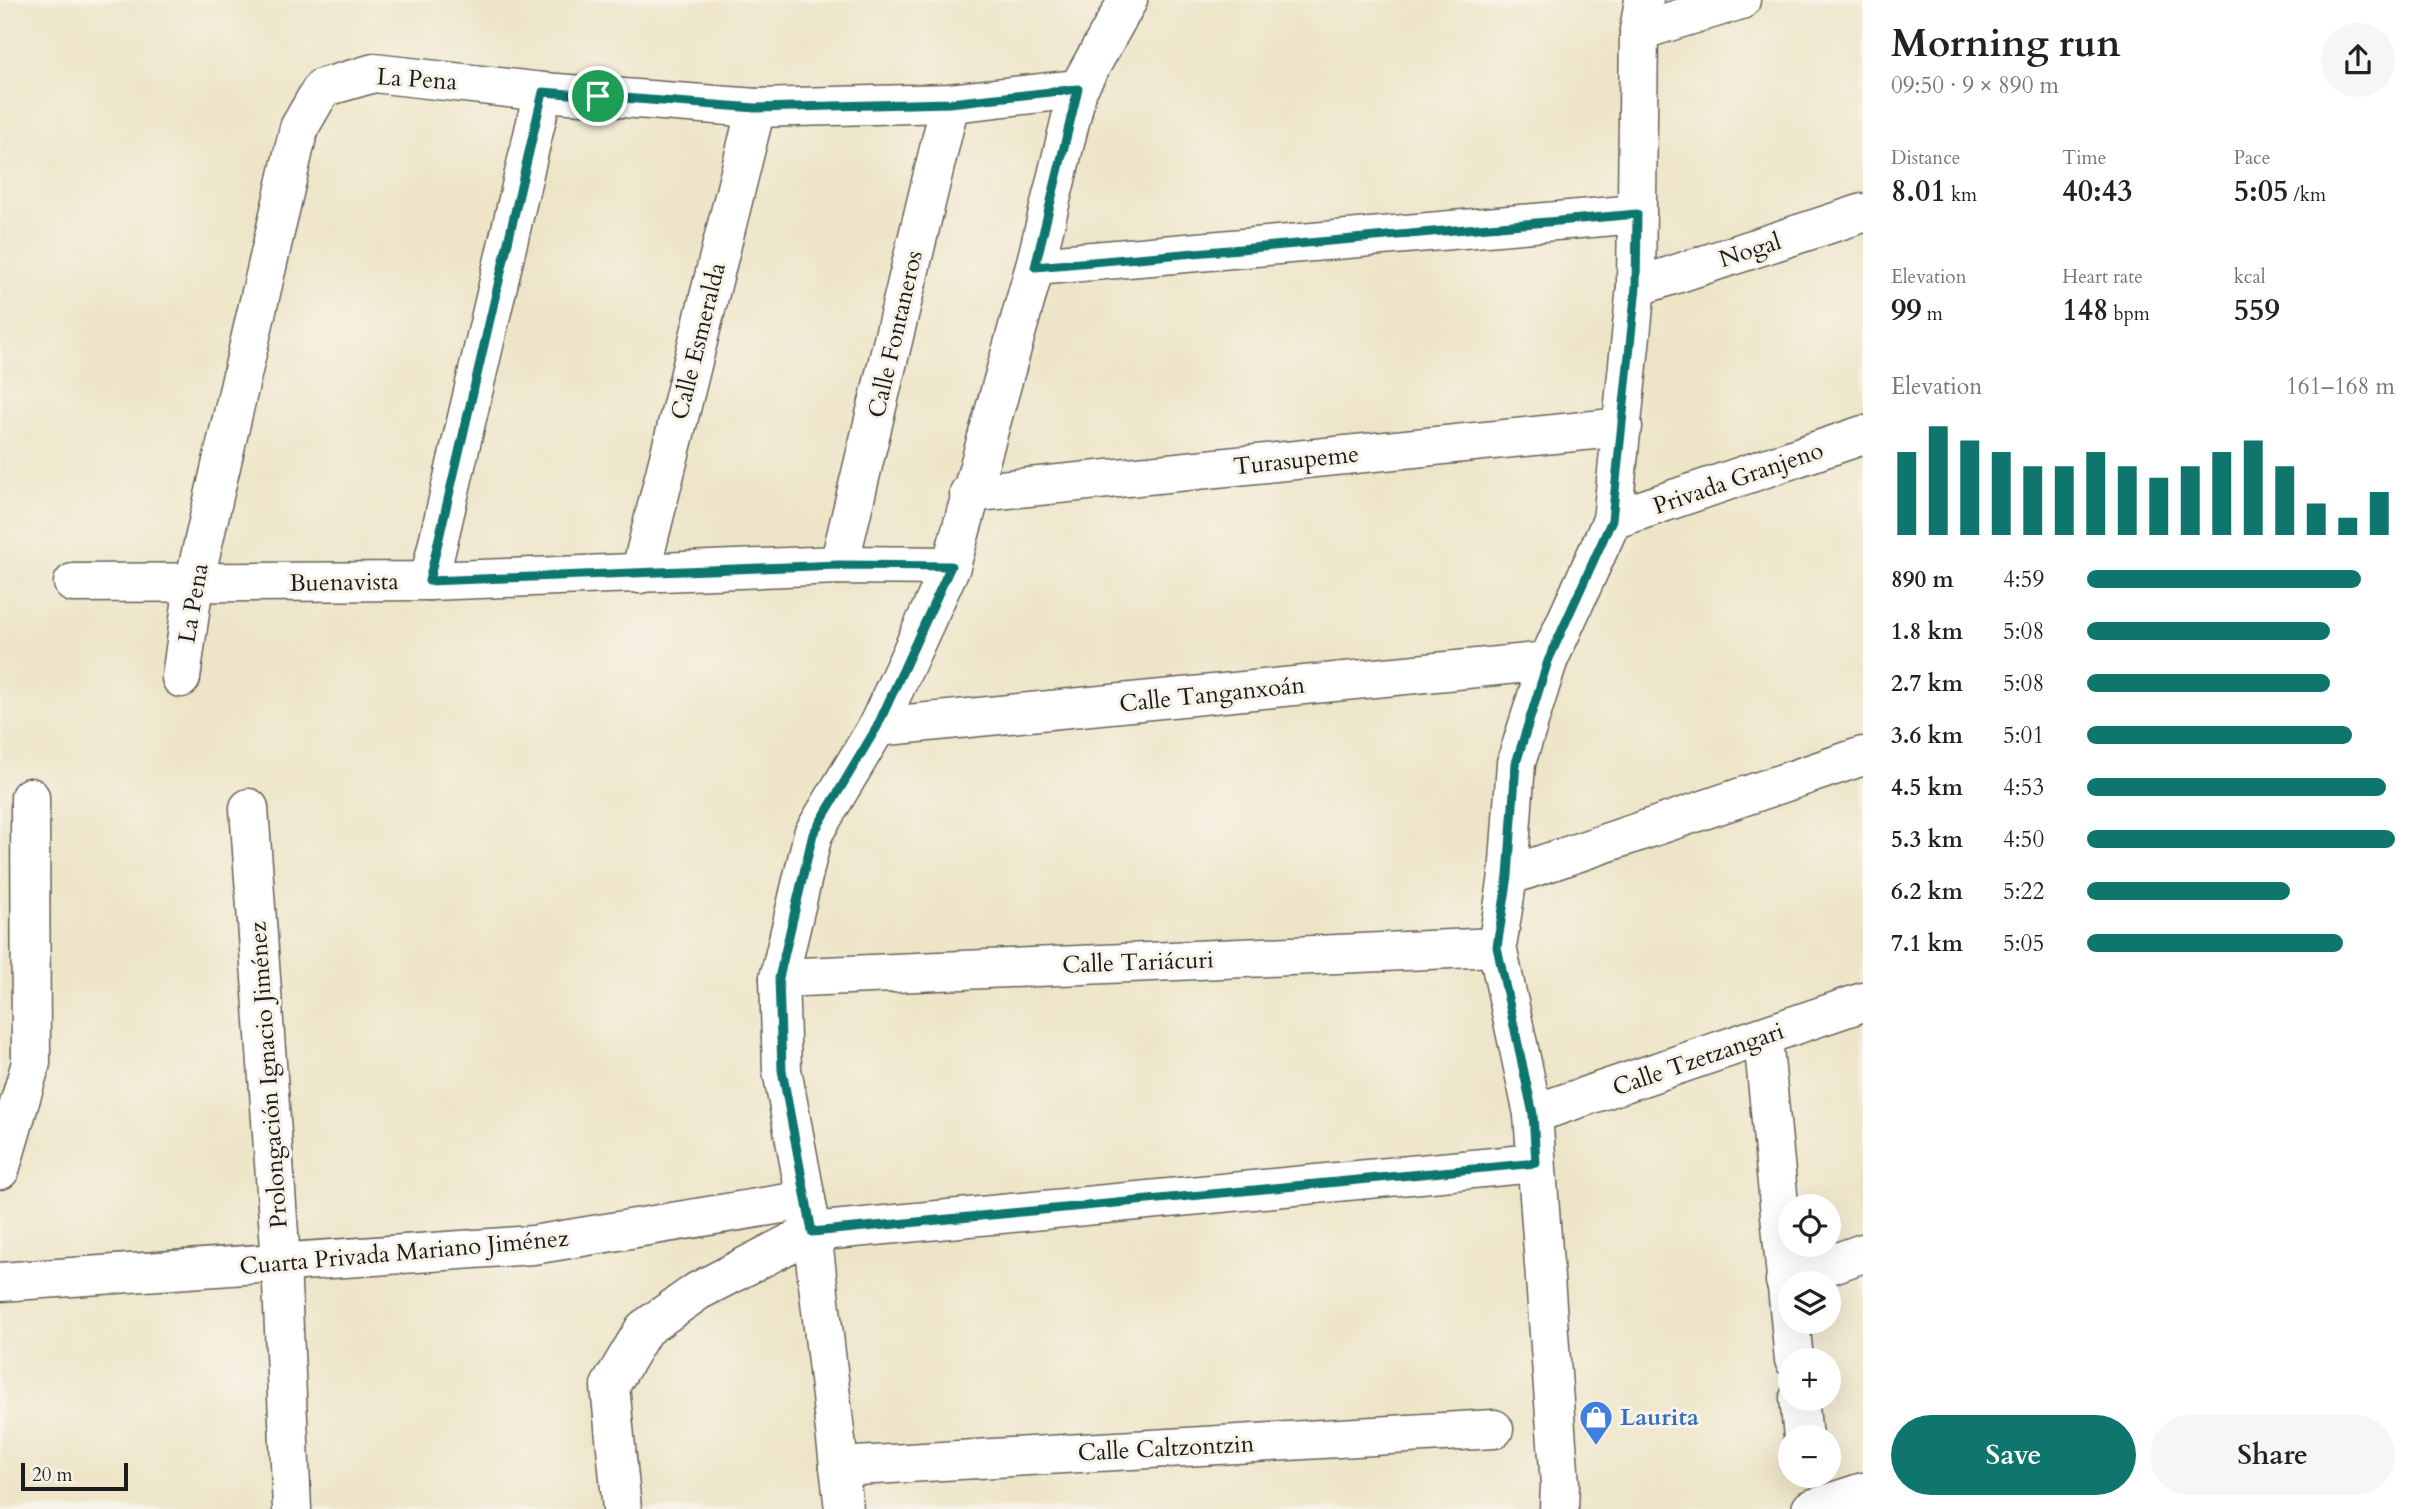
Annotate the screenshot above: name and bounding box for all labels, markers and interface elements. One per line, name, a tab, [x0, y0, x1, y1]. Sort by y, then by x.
text: Morning run	[1891, 18, 2121, 70]
button: share	[2321, 23, 2395, 97]
street label: La Pena	[376, 60, 459, 99]
pin	[568, 66, 628, 126]
text: 09:50 · 9 × 890 m	[1891, 70, 2059, 101]
icon: arrive	[579, 77, 617, 115]
text: Distance	[1891, 145, 1960, 171]
text: Time	[2062, 145, 2106, 171]
text: Pace	[2234, 145, 2270, 171]
text: 8.01	[1891, 171, 1946, 212]
text: 40:43	[2062, 171, 2133, 212]
text: 5:05	[2234, 171, 2288, 212]
text: km	[1946, 182, 1977, 208]
text: /km	[2288, 182, 2326, 208]
street label: Nogal	[1715, 225, 1785, 276]
street label: Calle Fontaneros	[860, 247, 931, 421]
street label: Calle Esmeralda	[663, 259, 734, 423]
text: Elevation	[1891, 264, 1966, 290]
text: Heart rate	[2062, 264, 2143, 290]
text: kcal	[2234, 264, 2266, 290]
text: 99	[1891, 290, 1922, 331]
text: 148	[2062, 290, 2108, 331]
text: 559	[2234, 290, 2280, 331]
text: m	[1922, 301, 1943, 327]
text: bpm	[2108, 301, 2150, 327]
text: Elevation	[1891, 371, 1982, 402]
text: 161–168 m	[2286, 371, 2395, 402]
street label: Privada Granjeno	[1649, 434, 1828, 523]
street label: Turasupeme	[1232, 438, 1360, 483]
street label: La Pena	[170, 560, 217, 646]
text: 890 m	[1891, 564, 1954, 595]
text: 4:59	[2003, 564, 2044, 595]
street label: Buenavista	[289, 565, 400, 600]
text: 1.8 km	[1891, 616, 1963, 647]
text: 5:08	[2003, 616, 2044, 647]
street label: Calle Tanganxoán	[1118, 668, 1307, 721]
text: 2.7 km	[1891, 668, 1963, 699]
text: 5:08	[2003, 668, 2044, 699]
text: 3.6 km	[1891, 720, 1963, 751]
text: 5:01	[2003, 720, 2044, 751]
text: 4.5 km	[1891, 772, 1963, 803]
text: 4:53	[2003, 772, 2044, 803]
text: 5.3 km	[1891, 824, 1963, 855]
text: 4:50	[2003, 824, 2044, 855]
text: 6.2 km	[1891, 876, 1963, 907]
text: 5:22	[2003, 876, 2044, 907]
street label: Prolongación Ignacio Jiménez	[241, 920, 296, 1229]
text: 7.1 km	[1891, 928, 1963, 959]
text: 5:05	[2003, 928, 2044, 959]
street label: Calle Tariácuri	[1062, 943, 1215, 982]
street label: Calle Tzetzangari	[1608, 1015, 1788, 1104]
map controls	[1778, 1194, 1841, 1488]
button: locate	[1778, 1194, 1841, 1257]
street label: Cuarta Privada Mariano Jiménez	[238, 1222, 570, 1283]
button: layers	[1778, 1271, 1841, 1334]
button: +	[1778, 1348, 1841, 1411]
shop icon: Laurita	[1577, 1398, 1615, 1447]
place label: Laurita	[1620, 1401, 1699, 1434]
button: Save	[1891, 1415, 2136, 1495]
button: Share	[2150, 1415, 2395, 1495]
button: −	[1778, 1425, 1841, 1488]
street label: Calle Caltzontzin	[1077, 1427, 1255, 1470]
scale bar	[21, 1460, 128, 1492]
text: 20 m	[32, 1462, 73, 1488]

